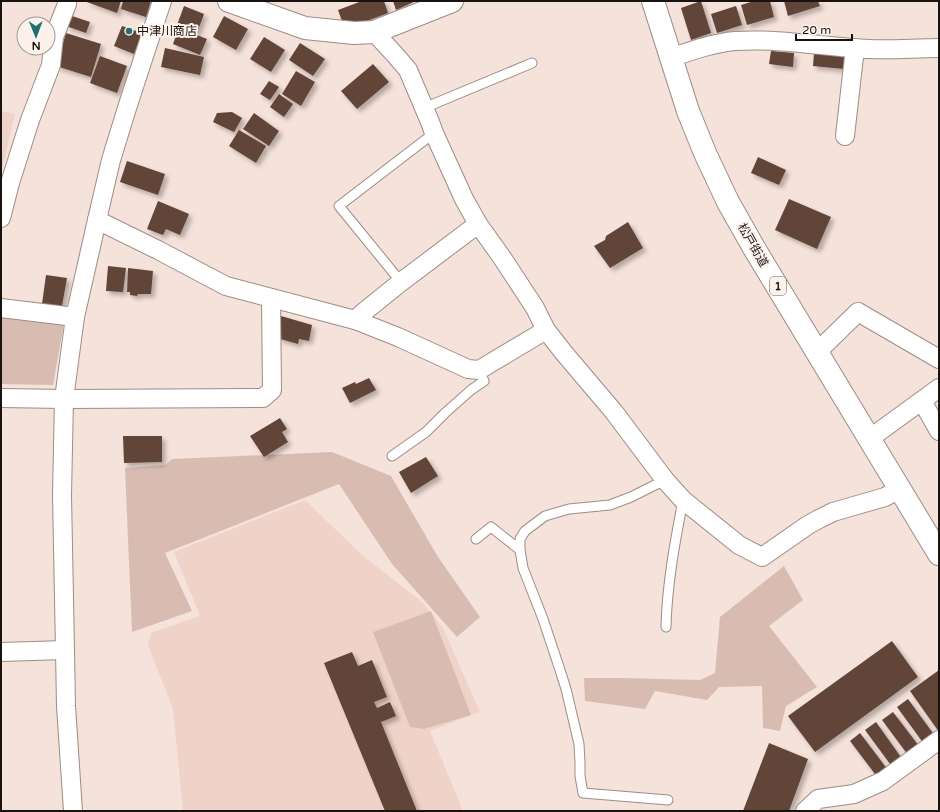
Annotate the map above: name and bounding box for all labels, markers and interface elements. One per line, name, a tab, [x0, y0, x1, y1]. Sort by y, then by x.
north arrow	[16, 16, 56, 56]
scale bar	[796, 16, 852, 42]
text: 20 m	[802, 23, 831, 37]
place label: 中津川商店	[137, 24, 197, 38]
marker: 中津川商店	[124, 26, 134, 36]
text: N	[32, 39, 41, 52]
street label: 松戸街道	[735, 221, 771, 269]
road number: 1	[770, 277, 786, 295]

